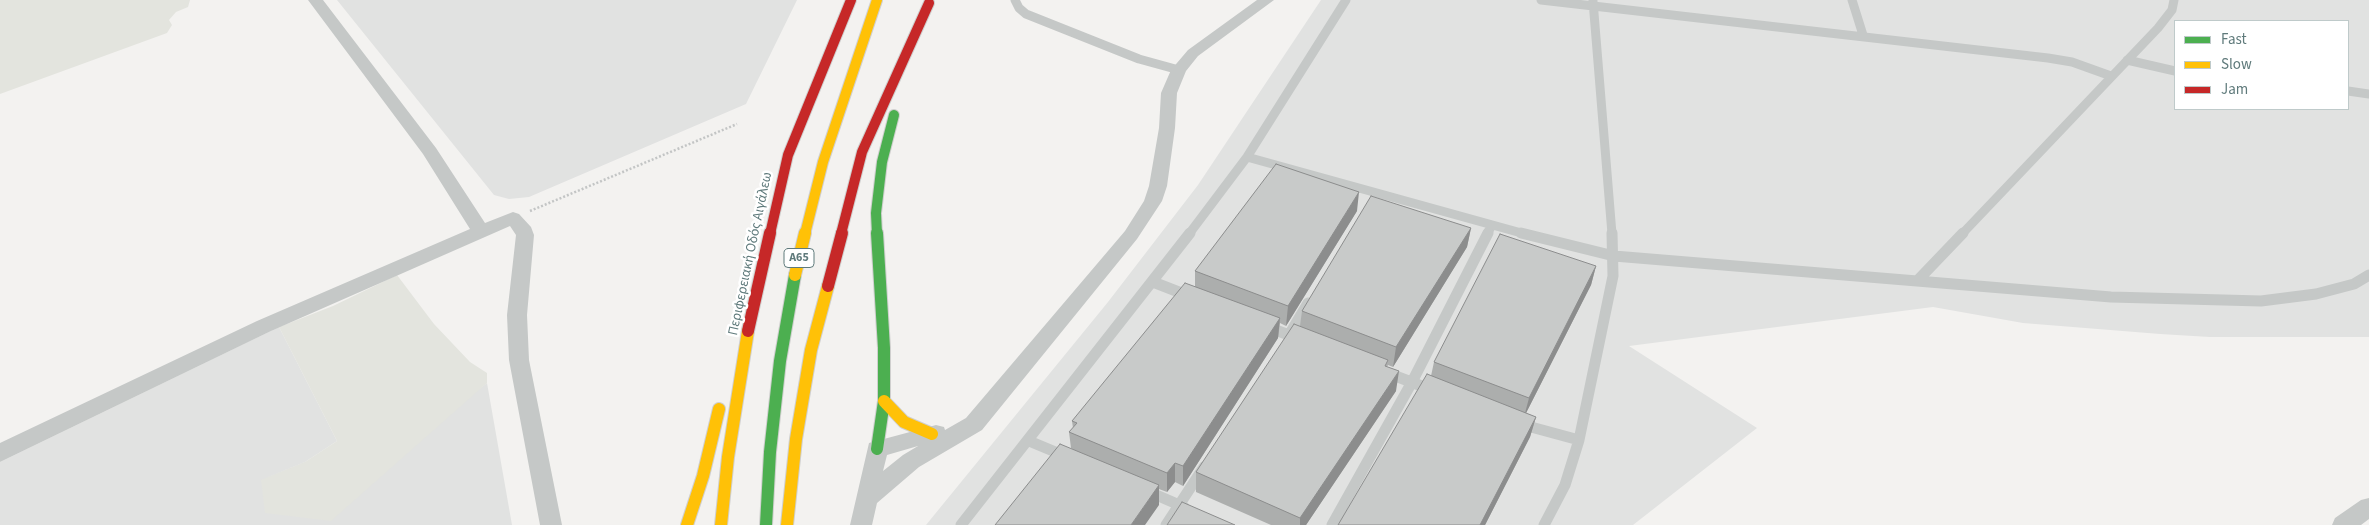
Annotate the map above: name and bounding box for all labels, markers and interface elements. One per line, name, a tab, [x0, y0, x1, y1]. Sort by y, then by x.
legend	[2174, 20, 2349, 110]
text: Fast	[2221, 29, 2247, 50]
text: Slow	[2221, 54, 2252, 75]
text: Jam	[2221, 79, 2248, 100]
street label: Περιφερειακή Οδός Αιγάλεω	[725, 171, 777, 337]
road number: Α65	[784, 248, 814, 268]

